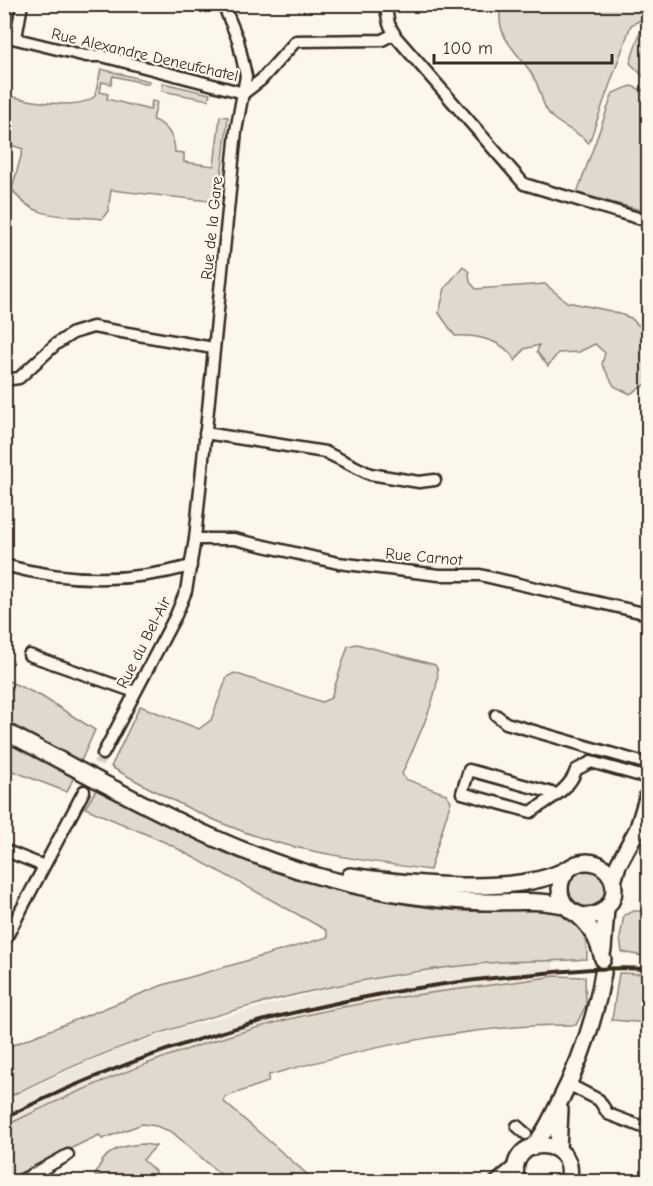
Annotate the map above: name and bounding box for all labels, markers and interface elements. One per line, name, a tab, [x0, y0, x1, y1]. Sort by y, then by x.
street label: Rue Alexandre Deneufchatel	[50, 25, 240, 85]
scale bar	[434, 27, 612, 65]
text: 100 m	[443, 38, 493, 59]
street label: Rue de la Gare	[198, 176, 226, 281]
street label: Rue Carnot	[385, 545, 464, 569]
street label: Rue du Bel-Air	[113, 593, 175, 691]

